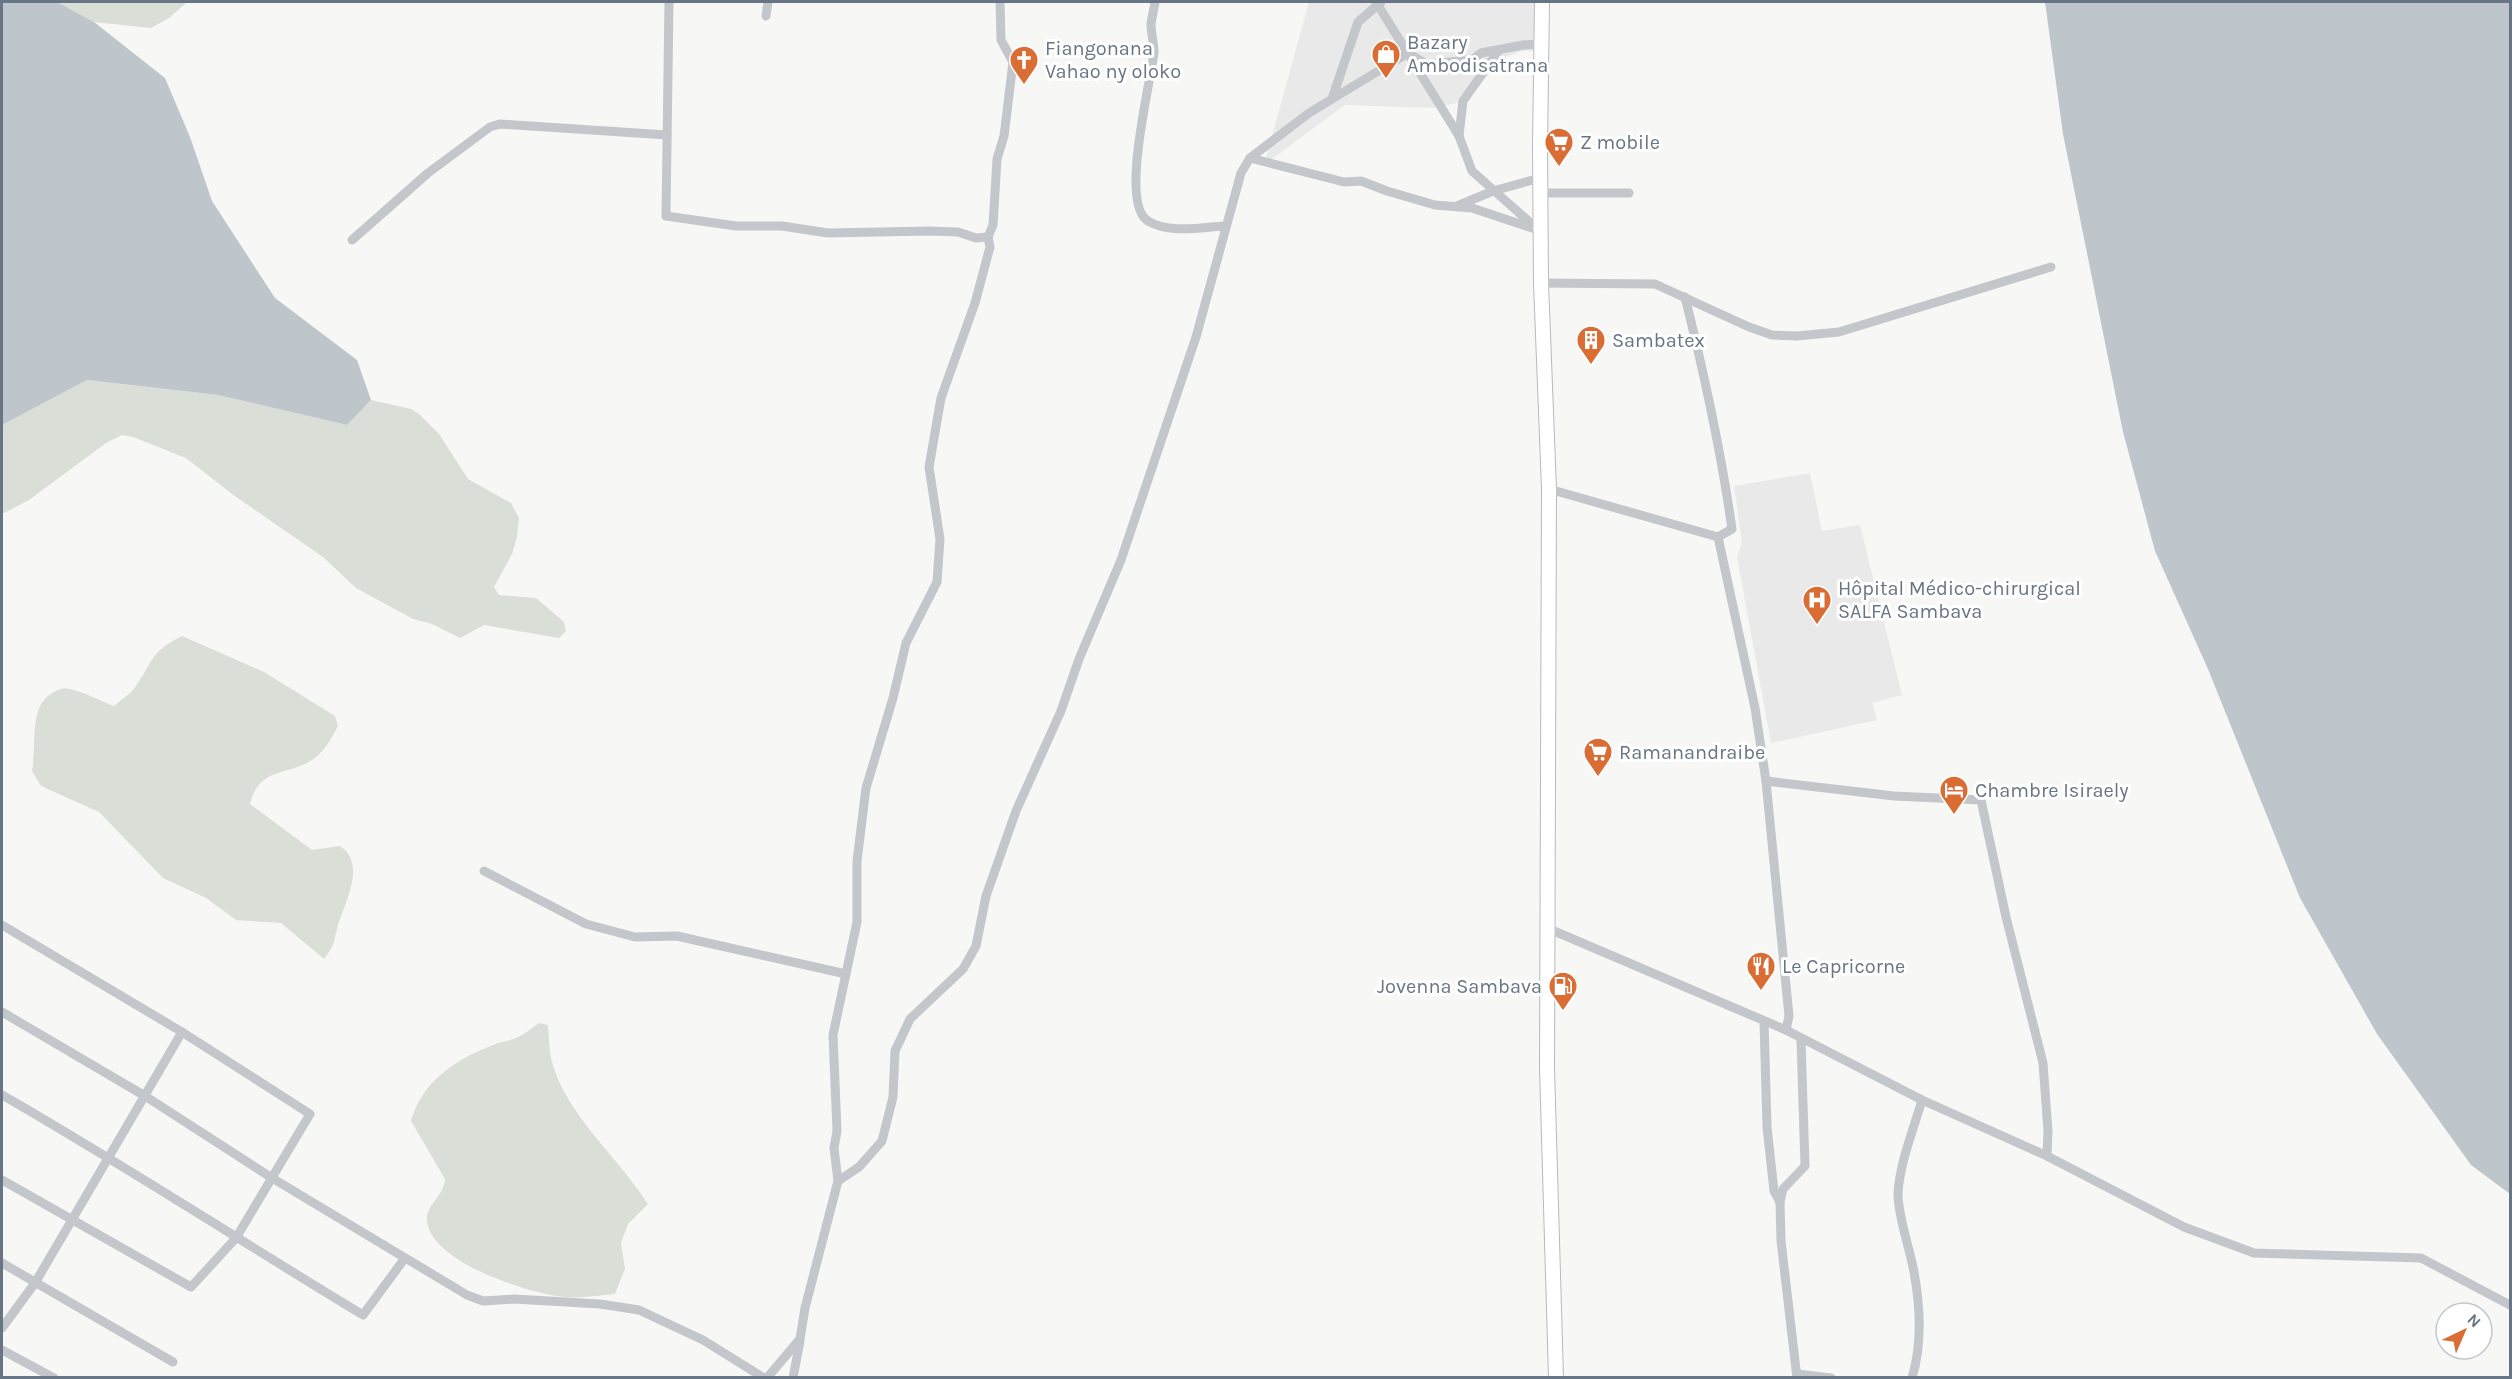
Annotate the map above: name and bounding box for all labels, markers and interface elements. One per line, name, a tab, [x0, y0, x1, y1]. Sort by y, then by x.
place label: Bazary Ambodisatrana	[1407, 31, 1548, 77]
place label: Fiangonana Vahao ny oloko	[1045, 37, 1181, 83]
shop icon: Bazary Ambodisatrana	[1370, 38, 1402, 80]
church icon: Fiangonana Vahao ny oloko	[1008, 44, 1040, 86]
supermarket icon: Z mobile	[1543, 126, 1575, 168]
place label: Z mobile	[1580, 131, 1660, 154]
building icon: Sambatex	[1575, 324, 1607, 366]
place label: Sambatex	[1612, 329, 1705, 352]
place label: Hôpital Médico-chirurgical SALFA Sambava	[1838, 577, 2081, 623]
hospital icon: Hôpital Médico-chirurgical SALFA Sambava	[1801, 584, 1833, 626]
supermarket icon: Ramanandraibe	[1582, 736, 1614, 778]
place label: Ramanandraibe	[1619, 741, 1765, 764]
hotel icon: Chambre Isiraely	[1938, 774, 1970, 816]
place label: Chambre Isiraely	[1975, 779, 2129, 802]
restaurant icon: Le Capricorne	[1745, 950, 1777, 992]
place label: Le Capricorne	[1782, 955, 1905, 978]
fuel station icon: Jovenna Sambava	[1547, 970, 1579, 1012]
place label: Jovenna Sambava	[1377, 975, 1542, 998]
north arrow	[2434, 1301, 2494, 1361]
text: N	[2463, 1310, 2485, 1331]

